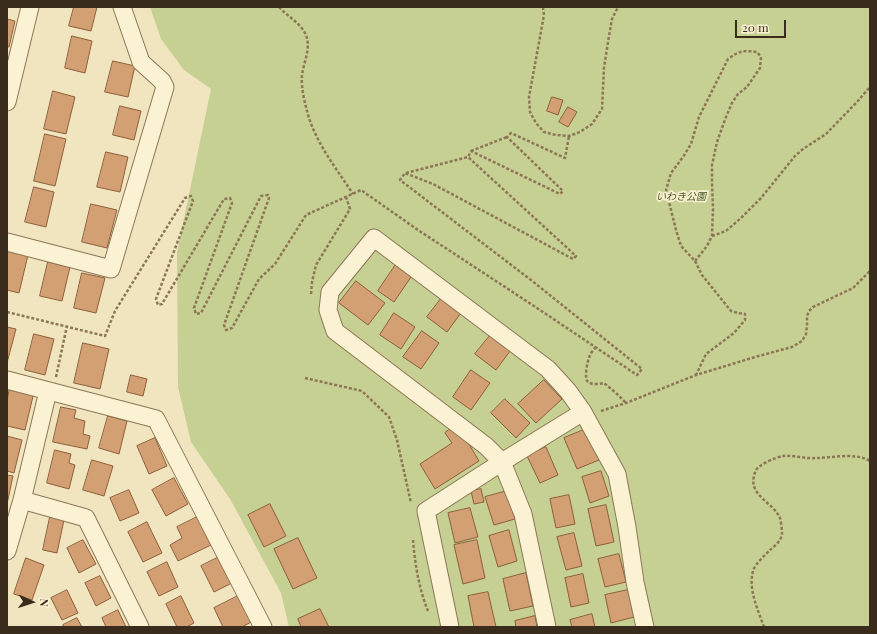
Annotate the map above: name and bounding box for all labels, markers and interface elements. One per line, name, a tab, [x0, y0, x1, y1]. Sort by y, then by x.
scale bar	[737, 12, 788, 38]
text: 20 m	[742, 19, 769, 35]
park label: いわき公園	[656, 191, 706, 203]
north arrow	[12, 582, 52, 622]
text: N	[37, 598, 52, 607]

